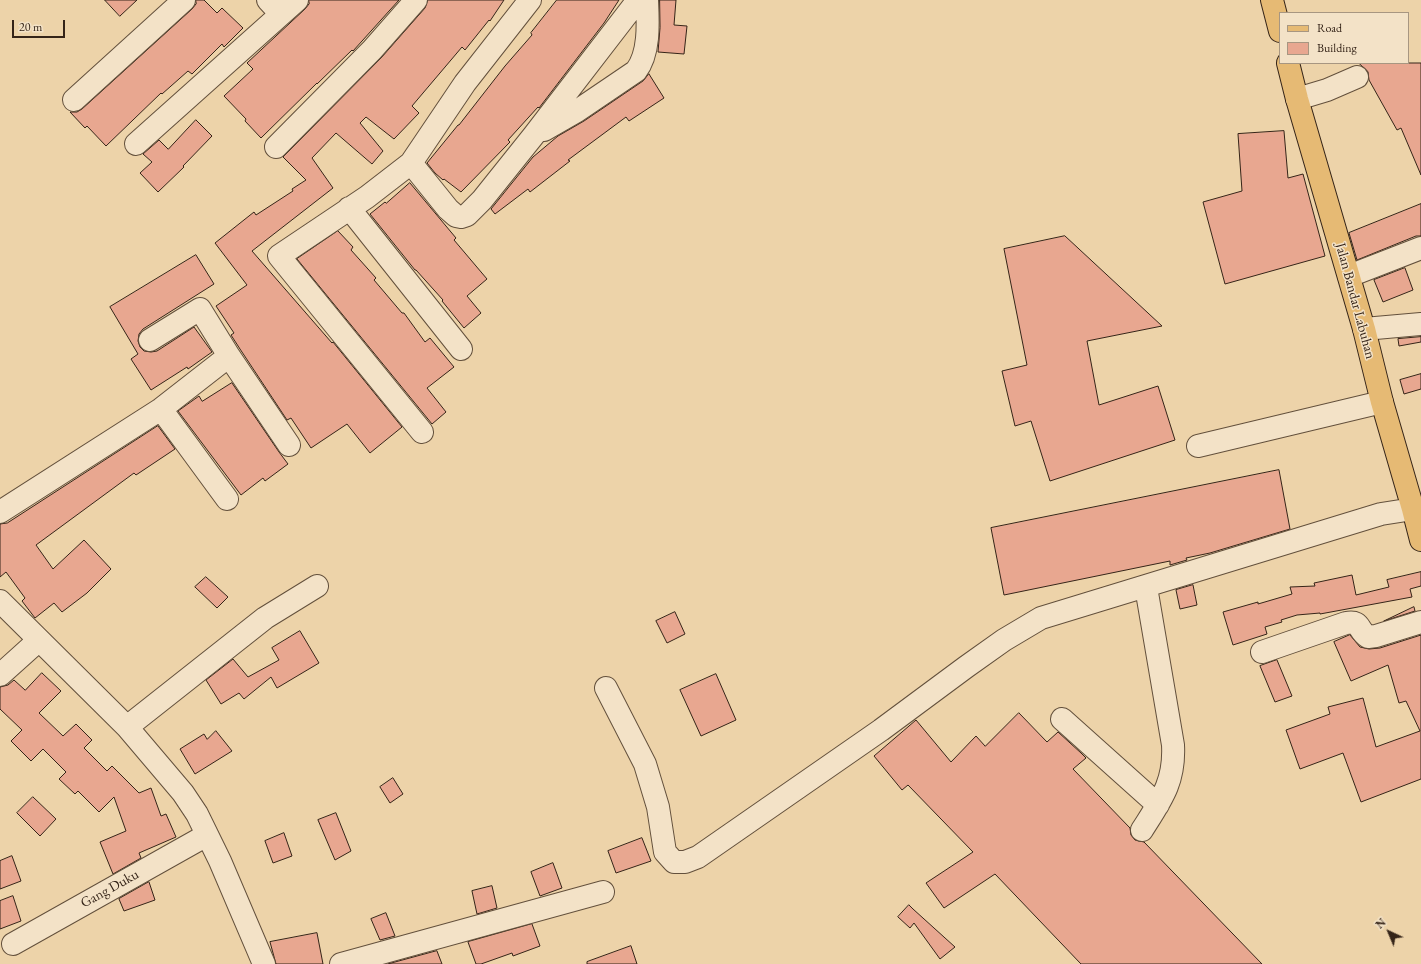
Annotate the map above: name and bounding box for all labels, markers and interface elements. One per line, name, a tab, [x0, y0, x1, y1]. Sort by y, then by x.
scale bar	[14, 12, 67, 38]
legend	[1279, 12, 1409, 64]
text: 20 m	[19, 19, 42, 35]
text: Road	[1317, 20, 1342, 36]
text: Building	[1317, 40, 1357, 56]
street label: Jalan Bandar Labuhan	[1331, 241, 1379, 361]
street label: Gang Duku	[78, 866, 142, 912]
north arrow	[1369, 912, 1409, 952]
text: N	[1373, 915, 1389, 931]

